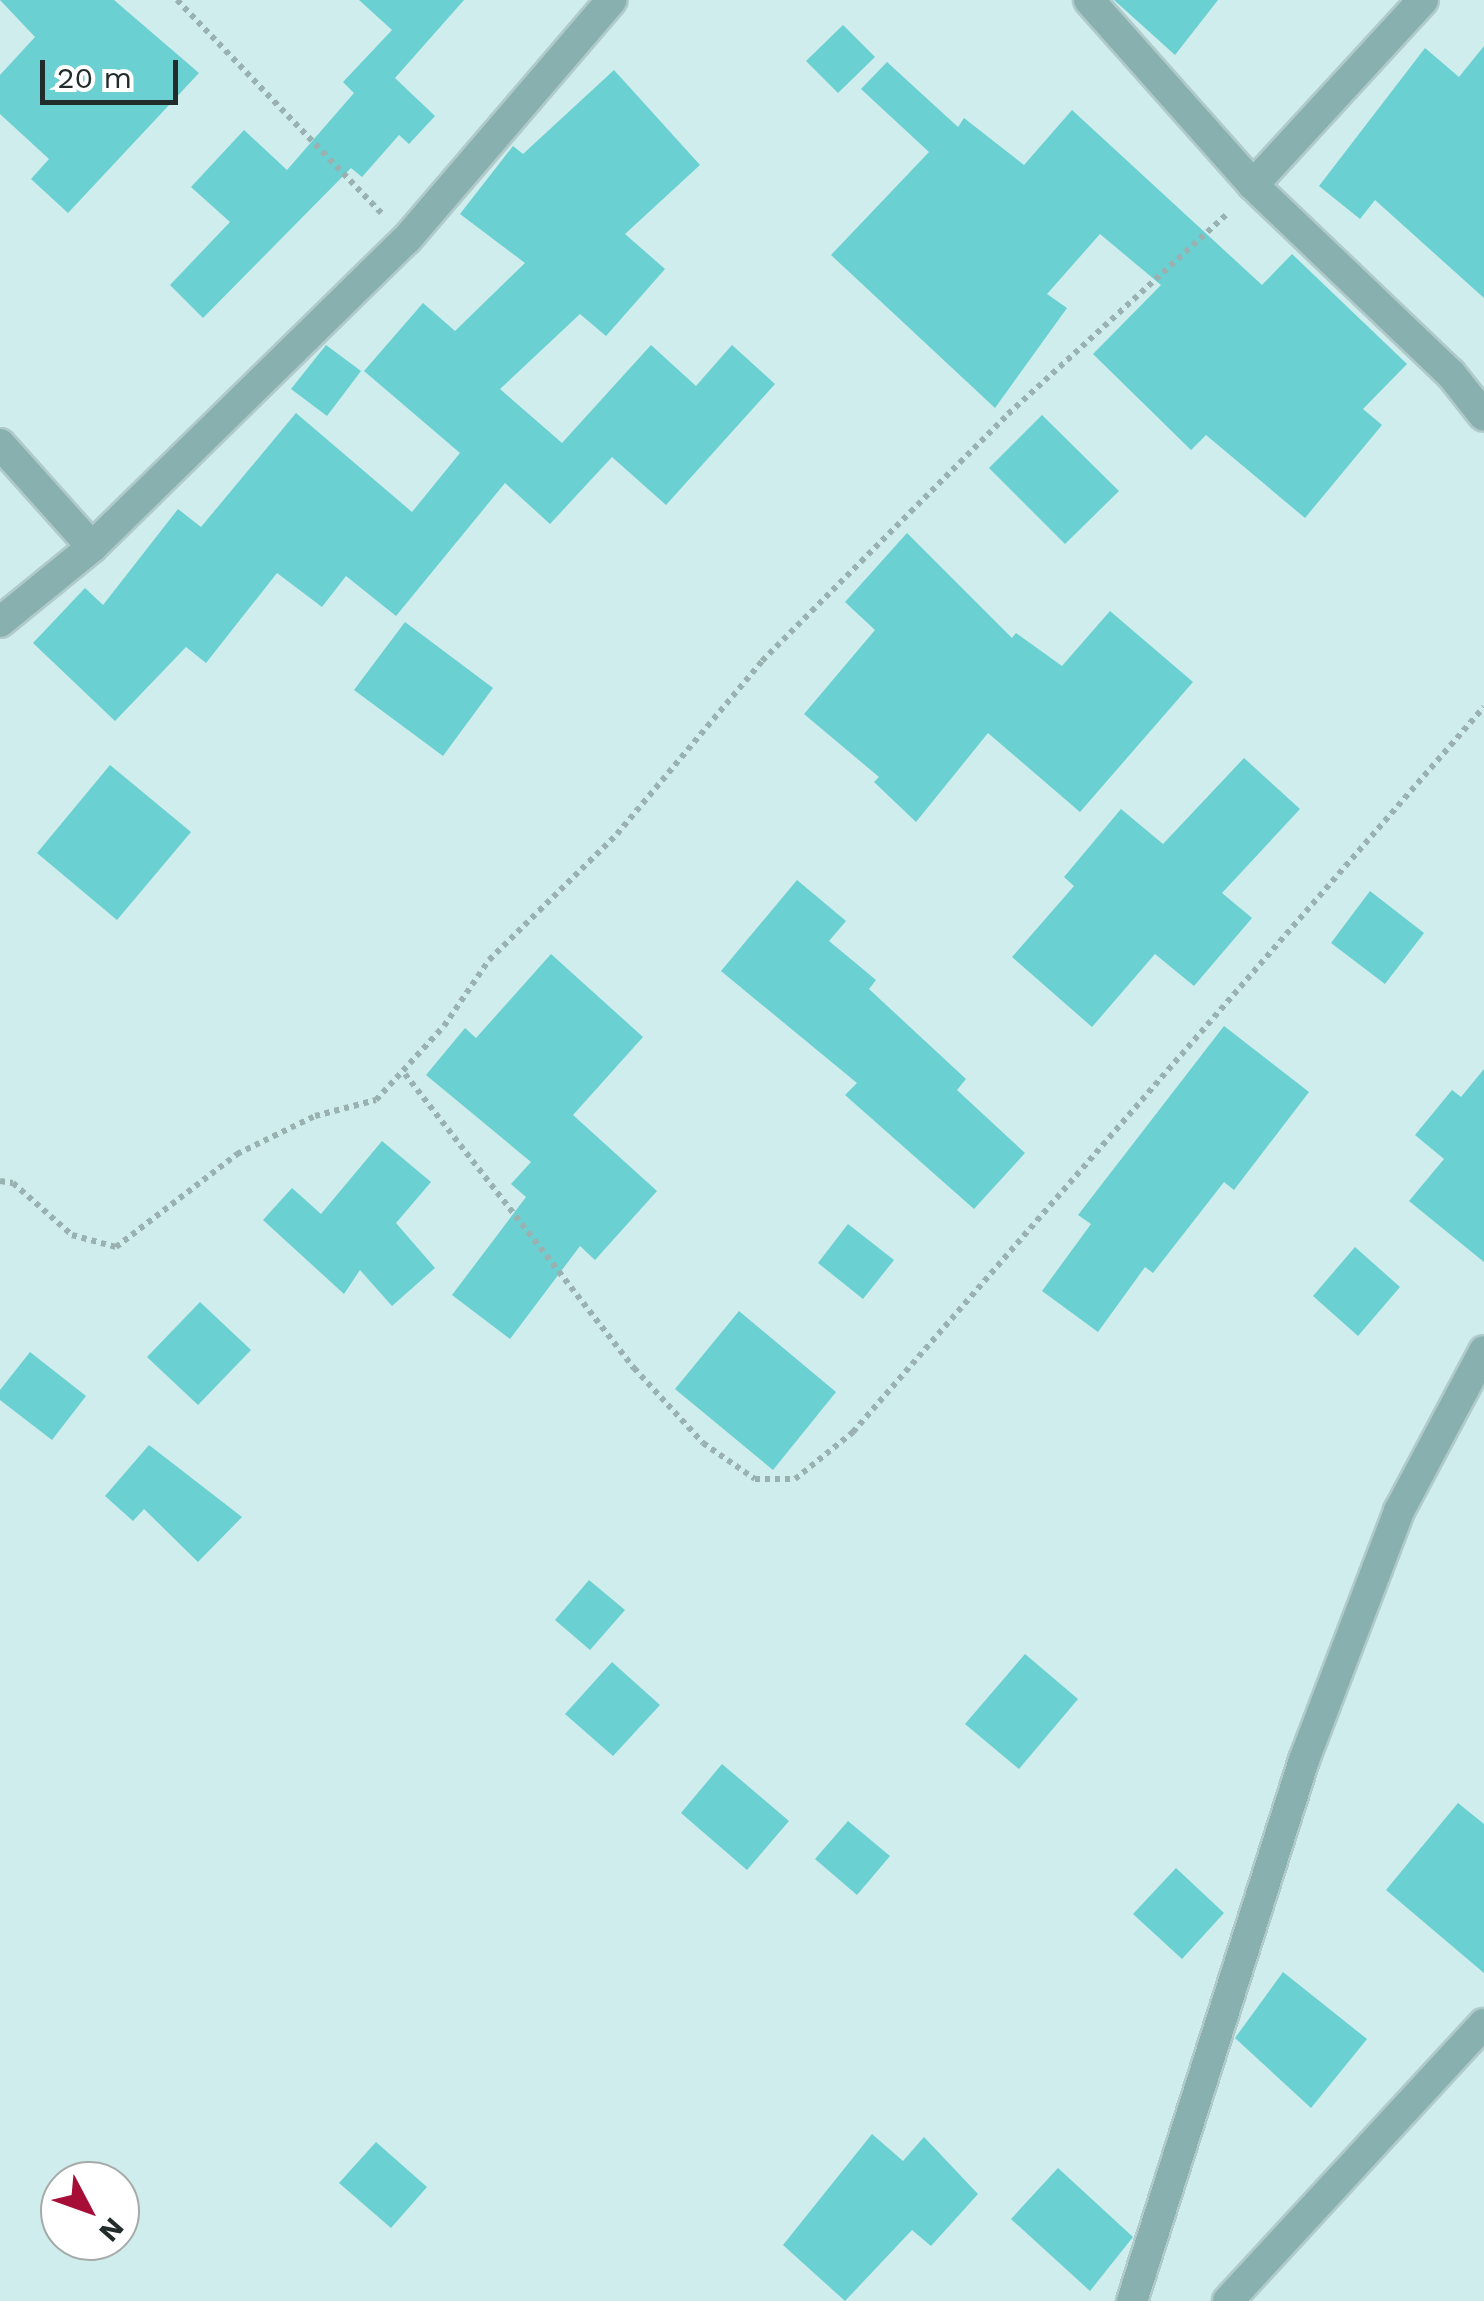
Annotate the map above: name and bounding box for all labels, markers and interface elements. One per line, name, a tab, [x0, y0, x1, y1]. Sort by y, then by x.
scale bar	[45, 40, 182, 102]
text: 20 m	[57, 60, 132, 95]
north arrow	[40, 2161, 140, 2261]
text: N	[92, 2211, 131, 2248]

